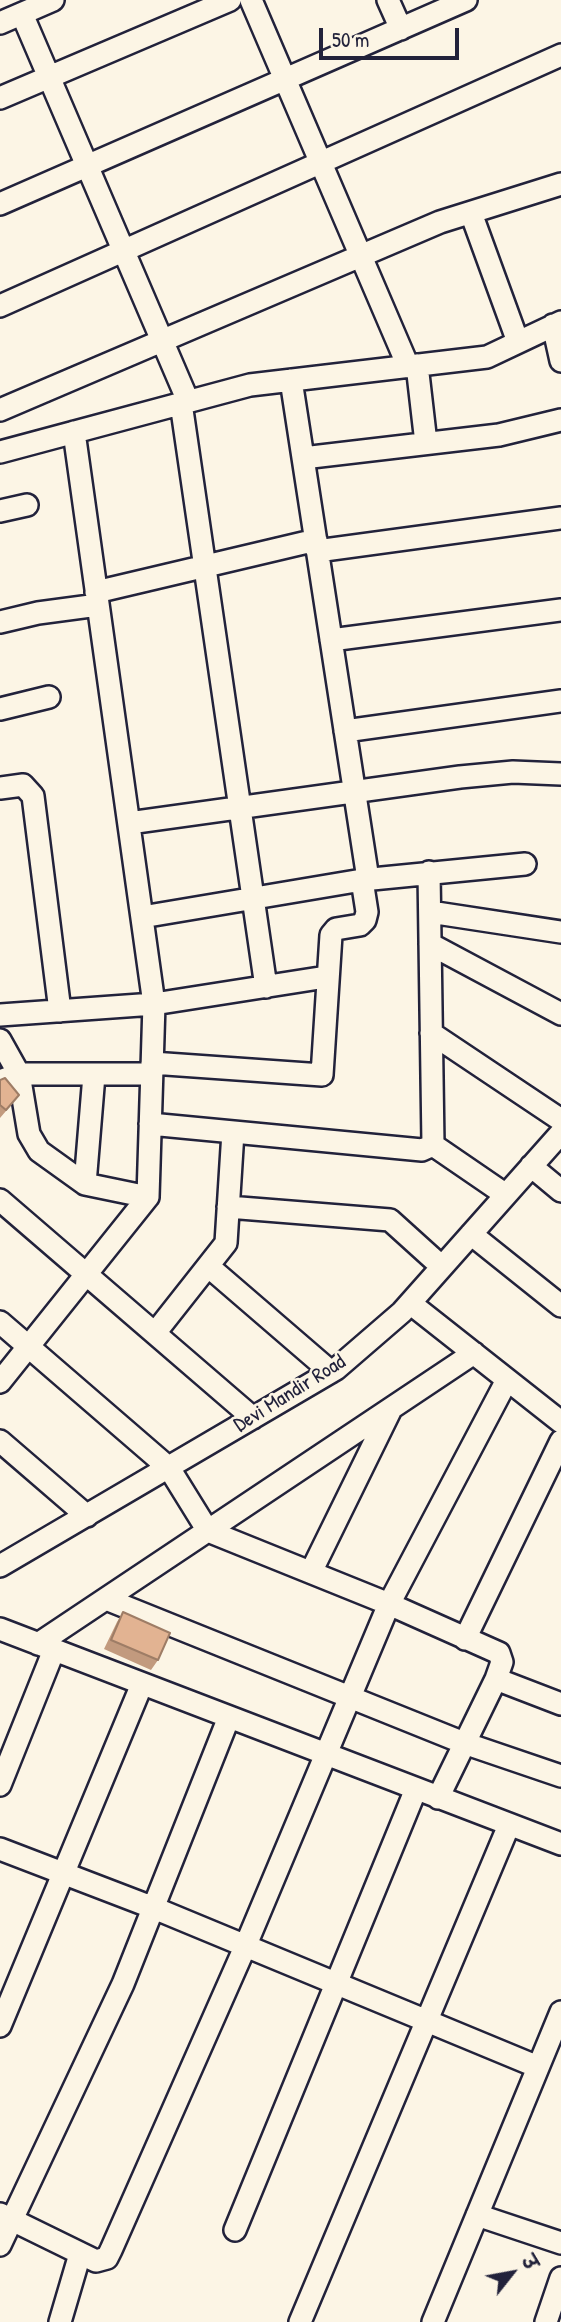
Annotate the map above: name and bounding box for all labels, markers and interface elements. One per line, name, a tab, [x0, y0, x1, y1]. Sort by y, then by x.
scale bar	[323, 14, 463, 58]
text: 50 m	[332, 25, 369, 54]
street label: Devi Mandir Road	[230, 1350, 350, 1438]
north arrow	[477, 2238, 547, 2308]
text: उ	[516, 2250, 544, 2274]

